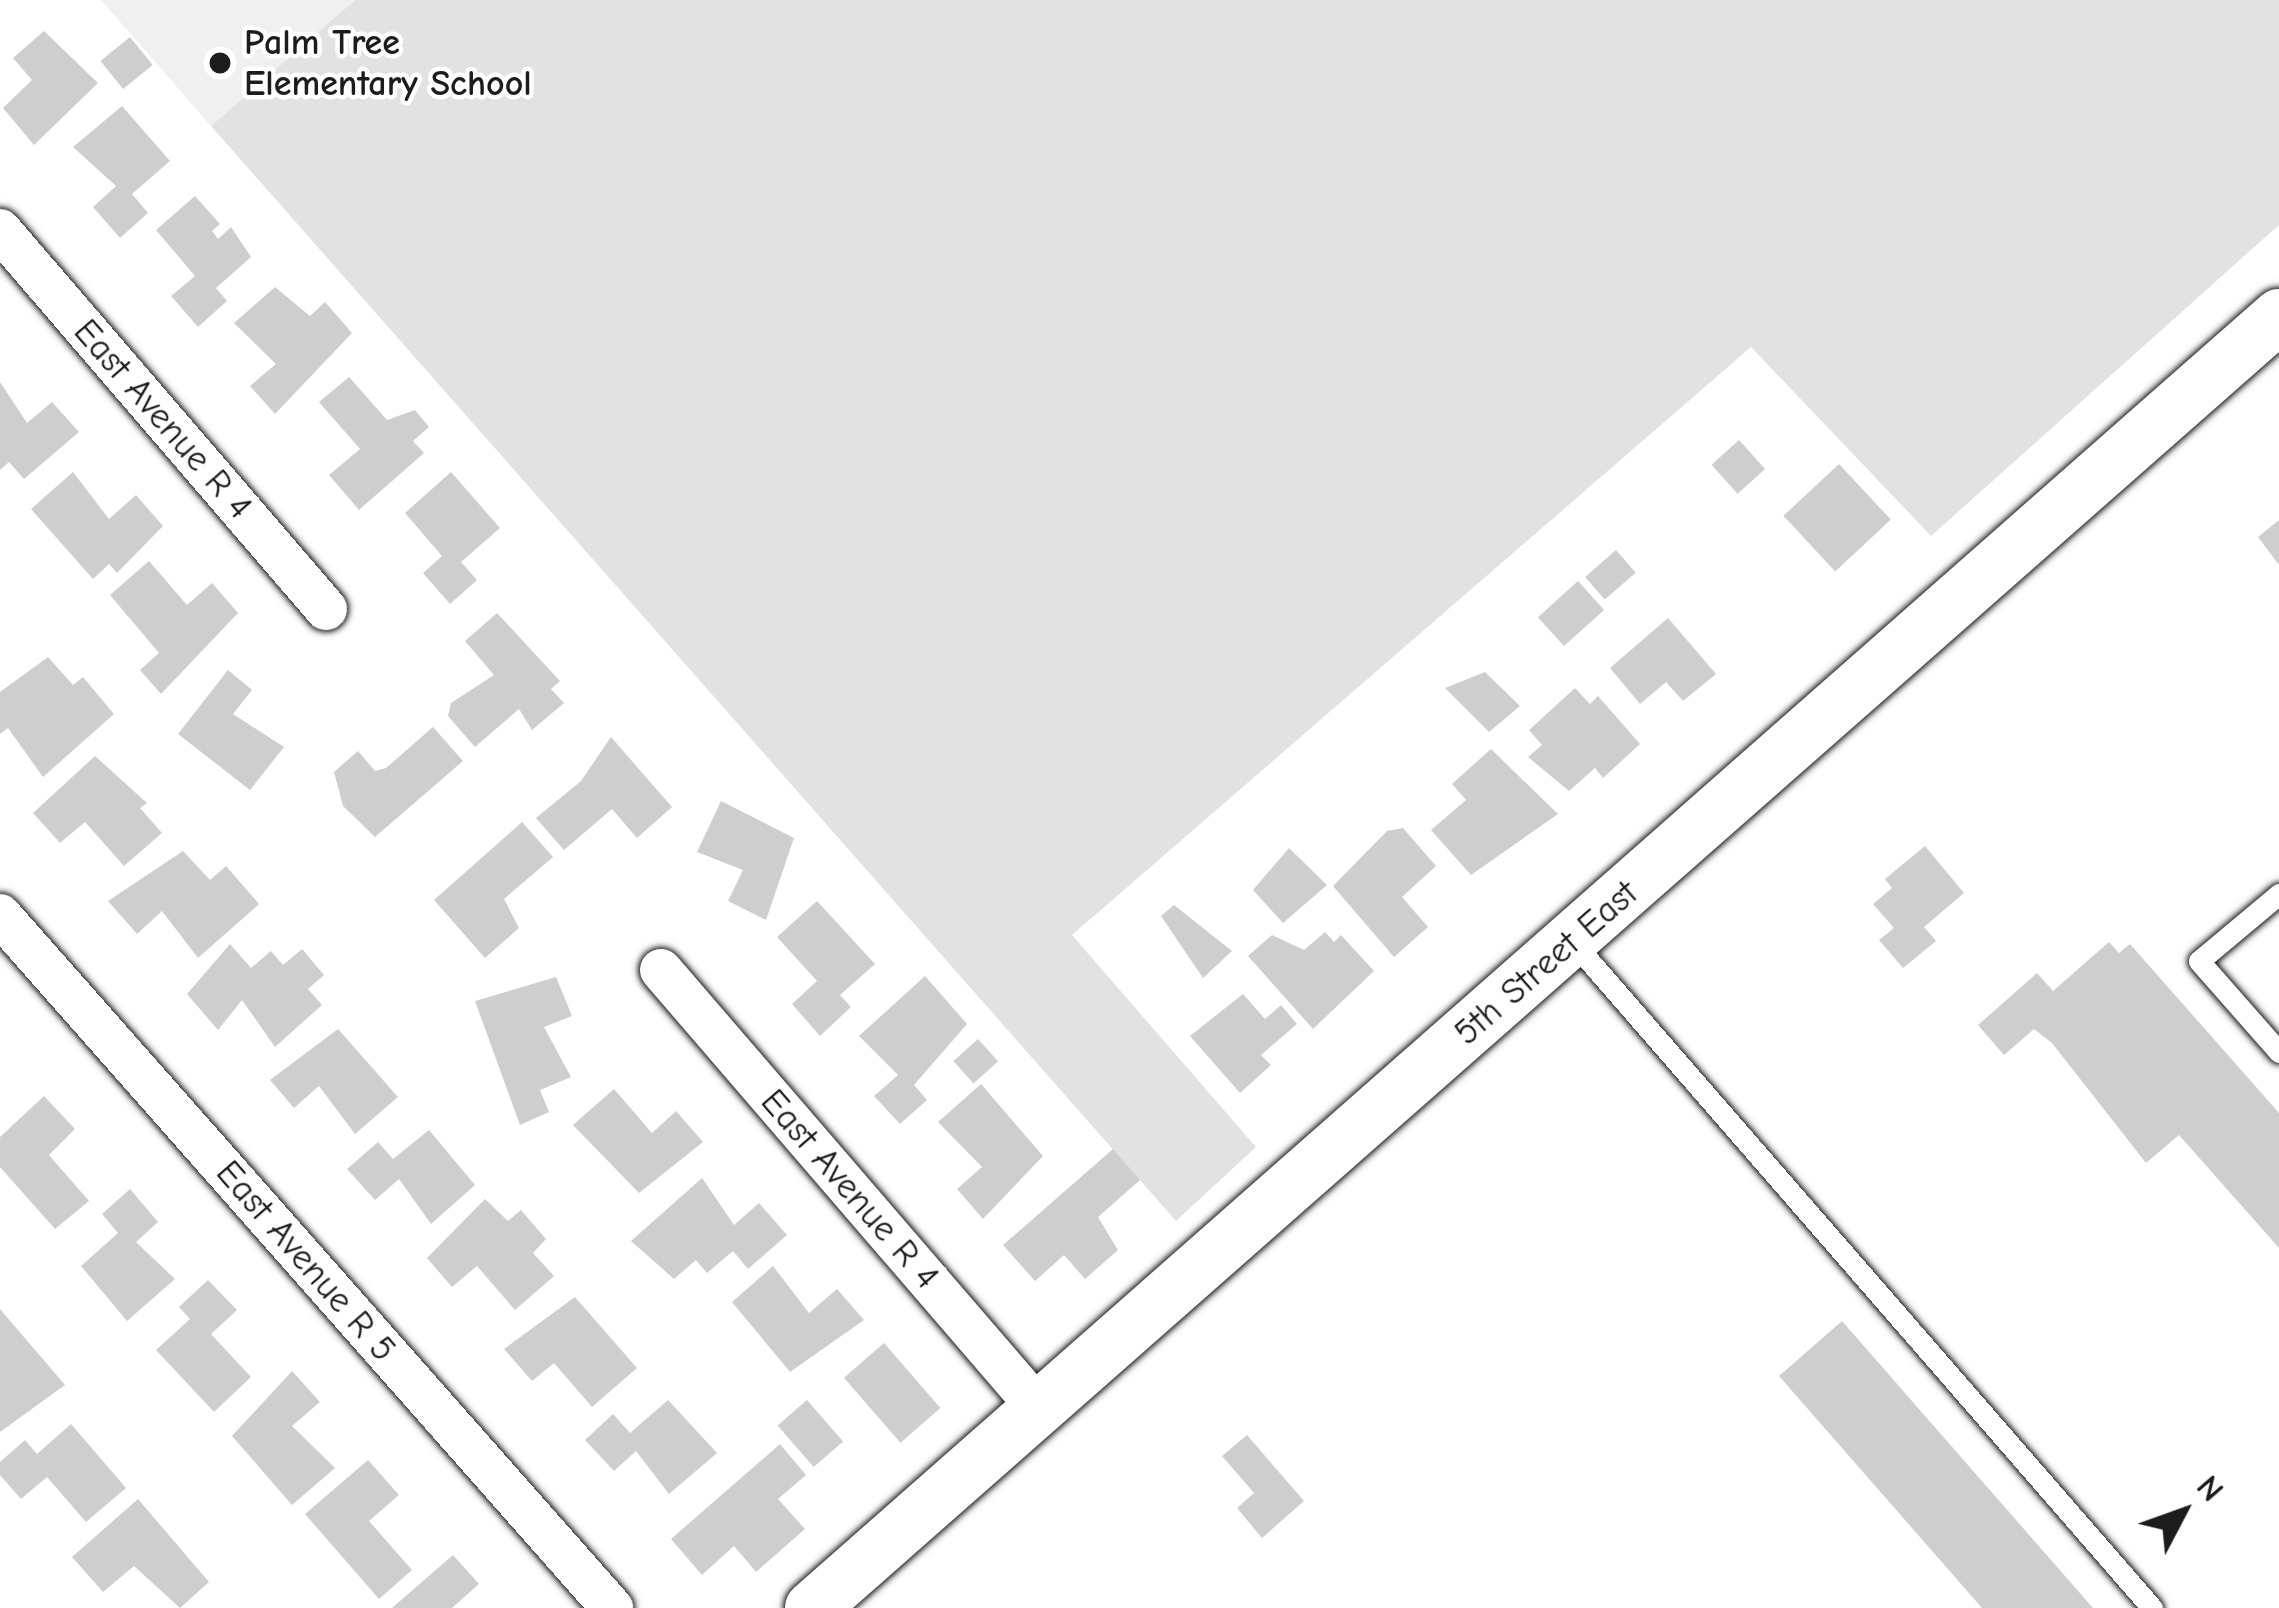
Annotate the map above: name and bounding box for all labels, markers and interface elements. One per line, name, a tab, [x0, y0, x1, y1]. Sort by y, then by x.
place label: Palm Tree Elementary School	[244, 20, 532, 105]
marker: Palm Tree Elementary School	[207, 50, 233, 76]
street label: East Avenue R 4	[65, 310, 261, 528]
street label: 5th Street East	[1445, 872, 1647, 1054]
street label: East Avenue R 4	[752, 1080, 948, 1298]
street label: East Avenue R 5	[207, 1152, 405, 1370]
north arrow	[2123, 1452, 2243, 1572]
text: N	[2189, 1468, 2232, 1509]

